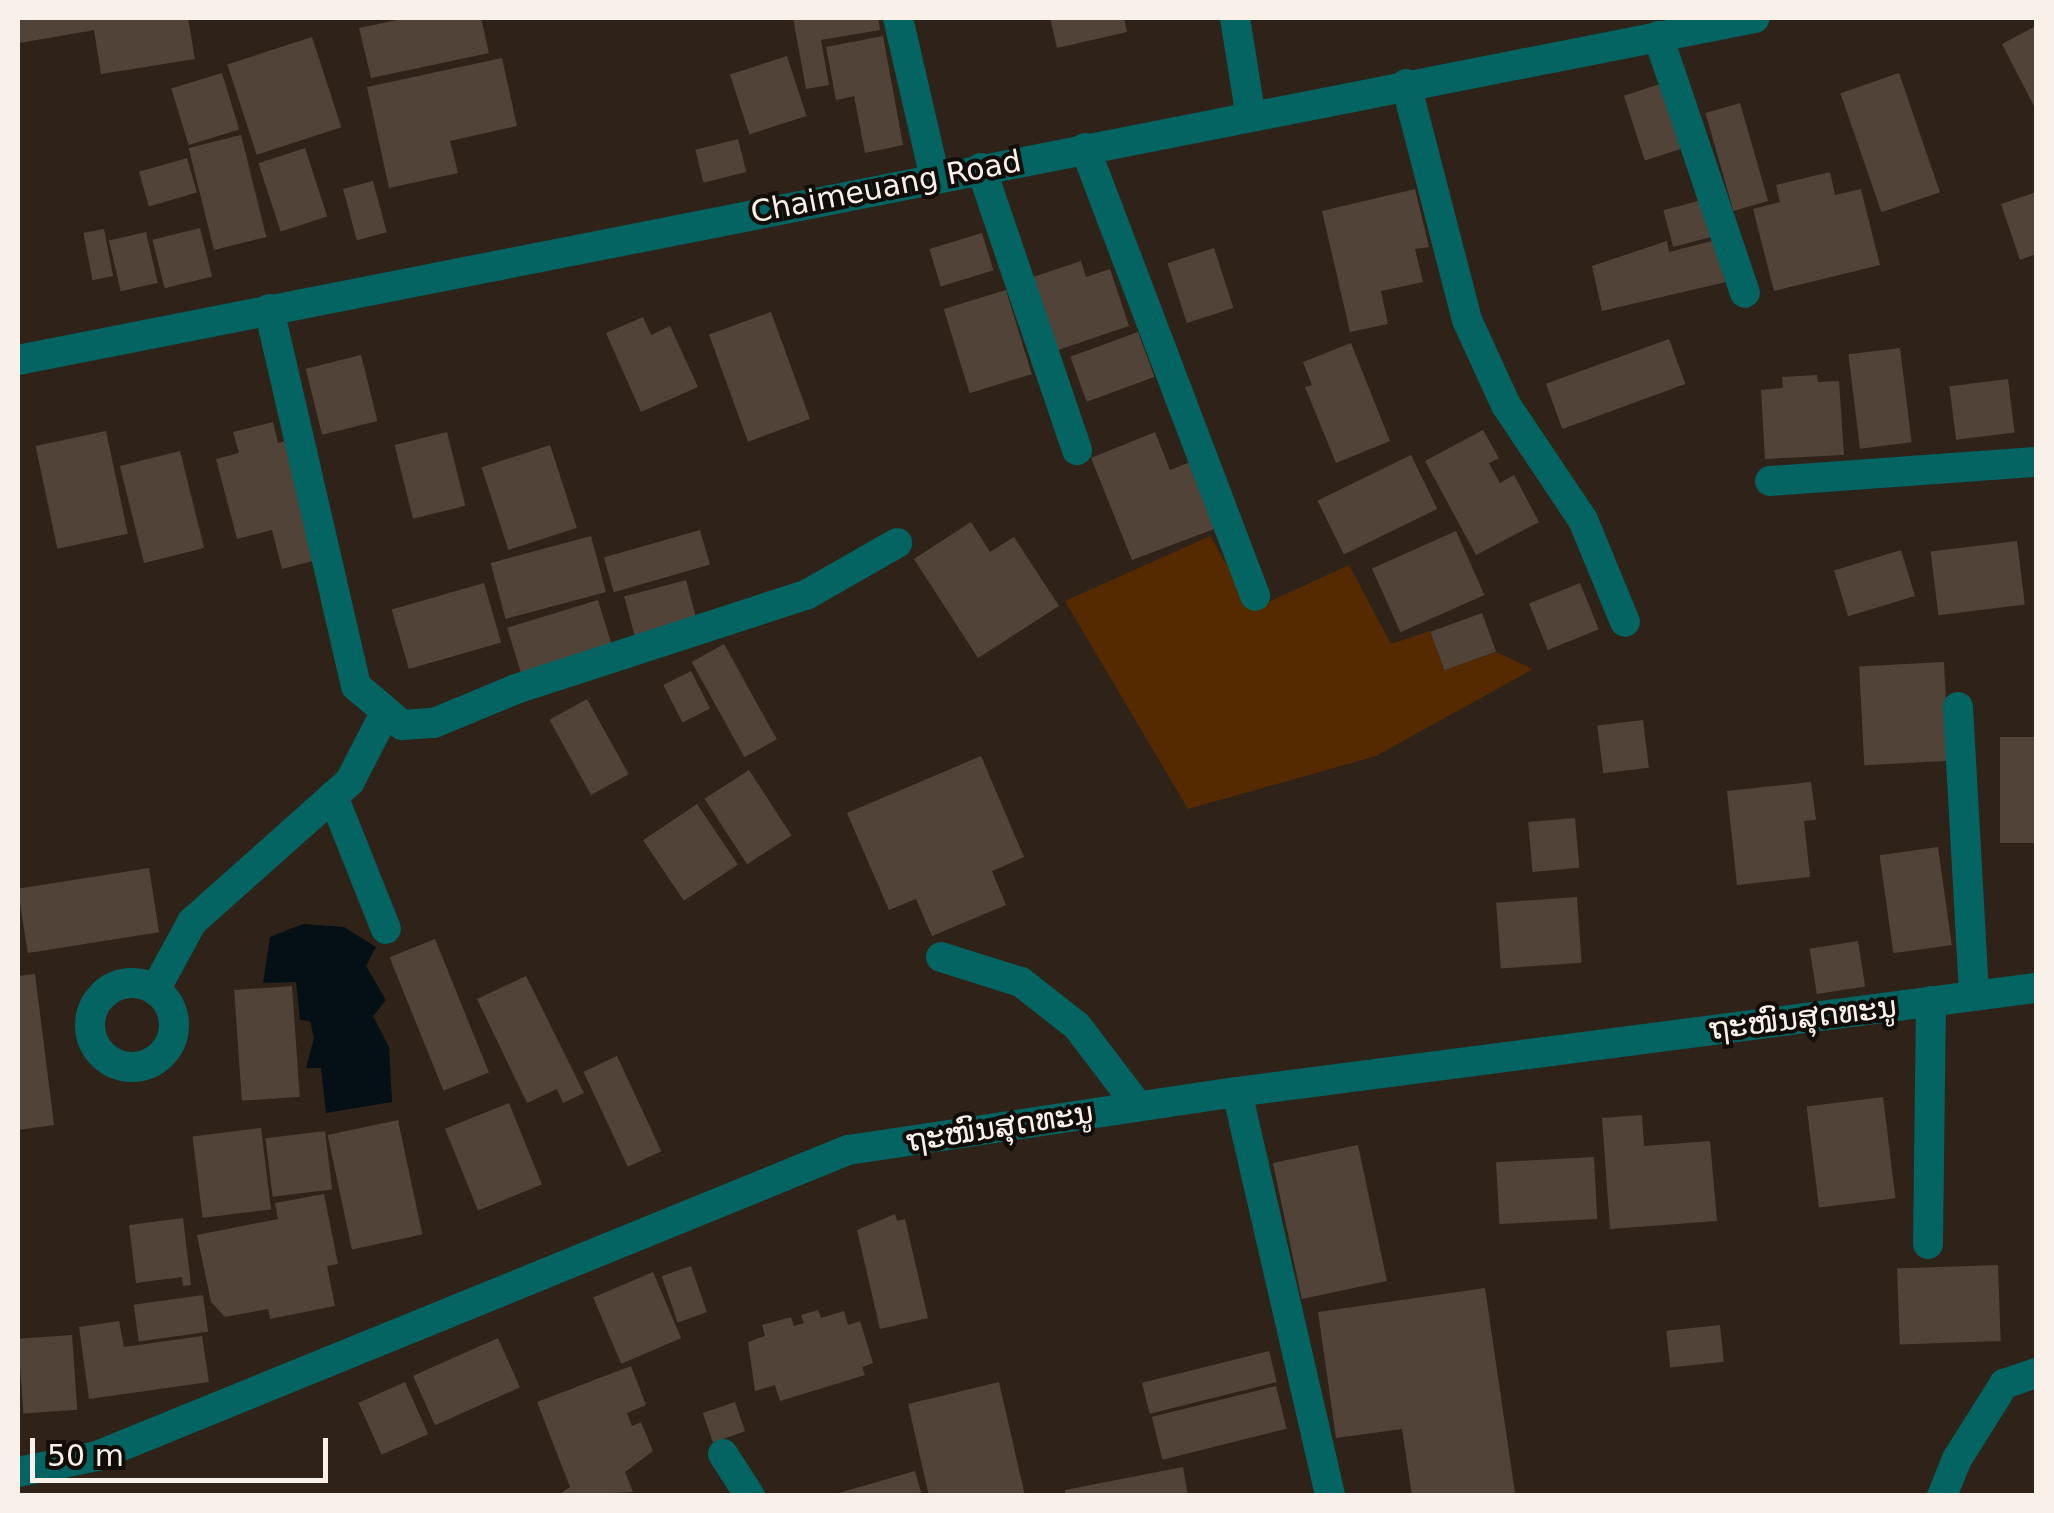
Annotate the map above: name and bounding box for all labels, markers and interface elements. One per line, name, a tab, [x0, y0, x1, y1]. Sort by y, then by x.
street label: Chaimeuang Road	[748, 143, 1024, 231]
street label: ຖະໜົນສຸດທະນູ	[1707, 989, 1899, 1047]
street label: ຖະໜົນສຸດທະນູ	[904, 1094, 1096, 1160]
scale bar	[35, 1418, 332, 1480]
text: 50 m	[47, 1438, 124, 1473]

